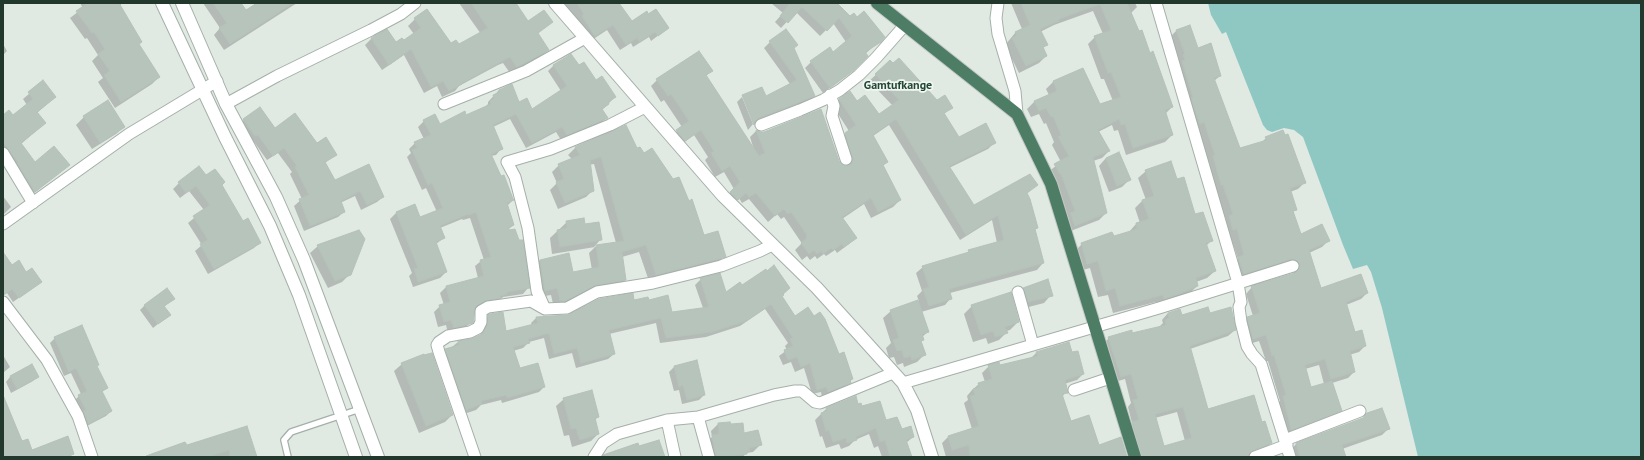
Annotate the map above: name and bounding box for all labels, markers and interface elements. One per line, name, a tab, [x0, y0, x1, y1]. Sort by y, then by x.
district label: Gamtufkange	[864, 79, 932, 93]

